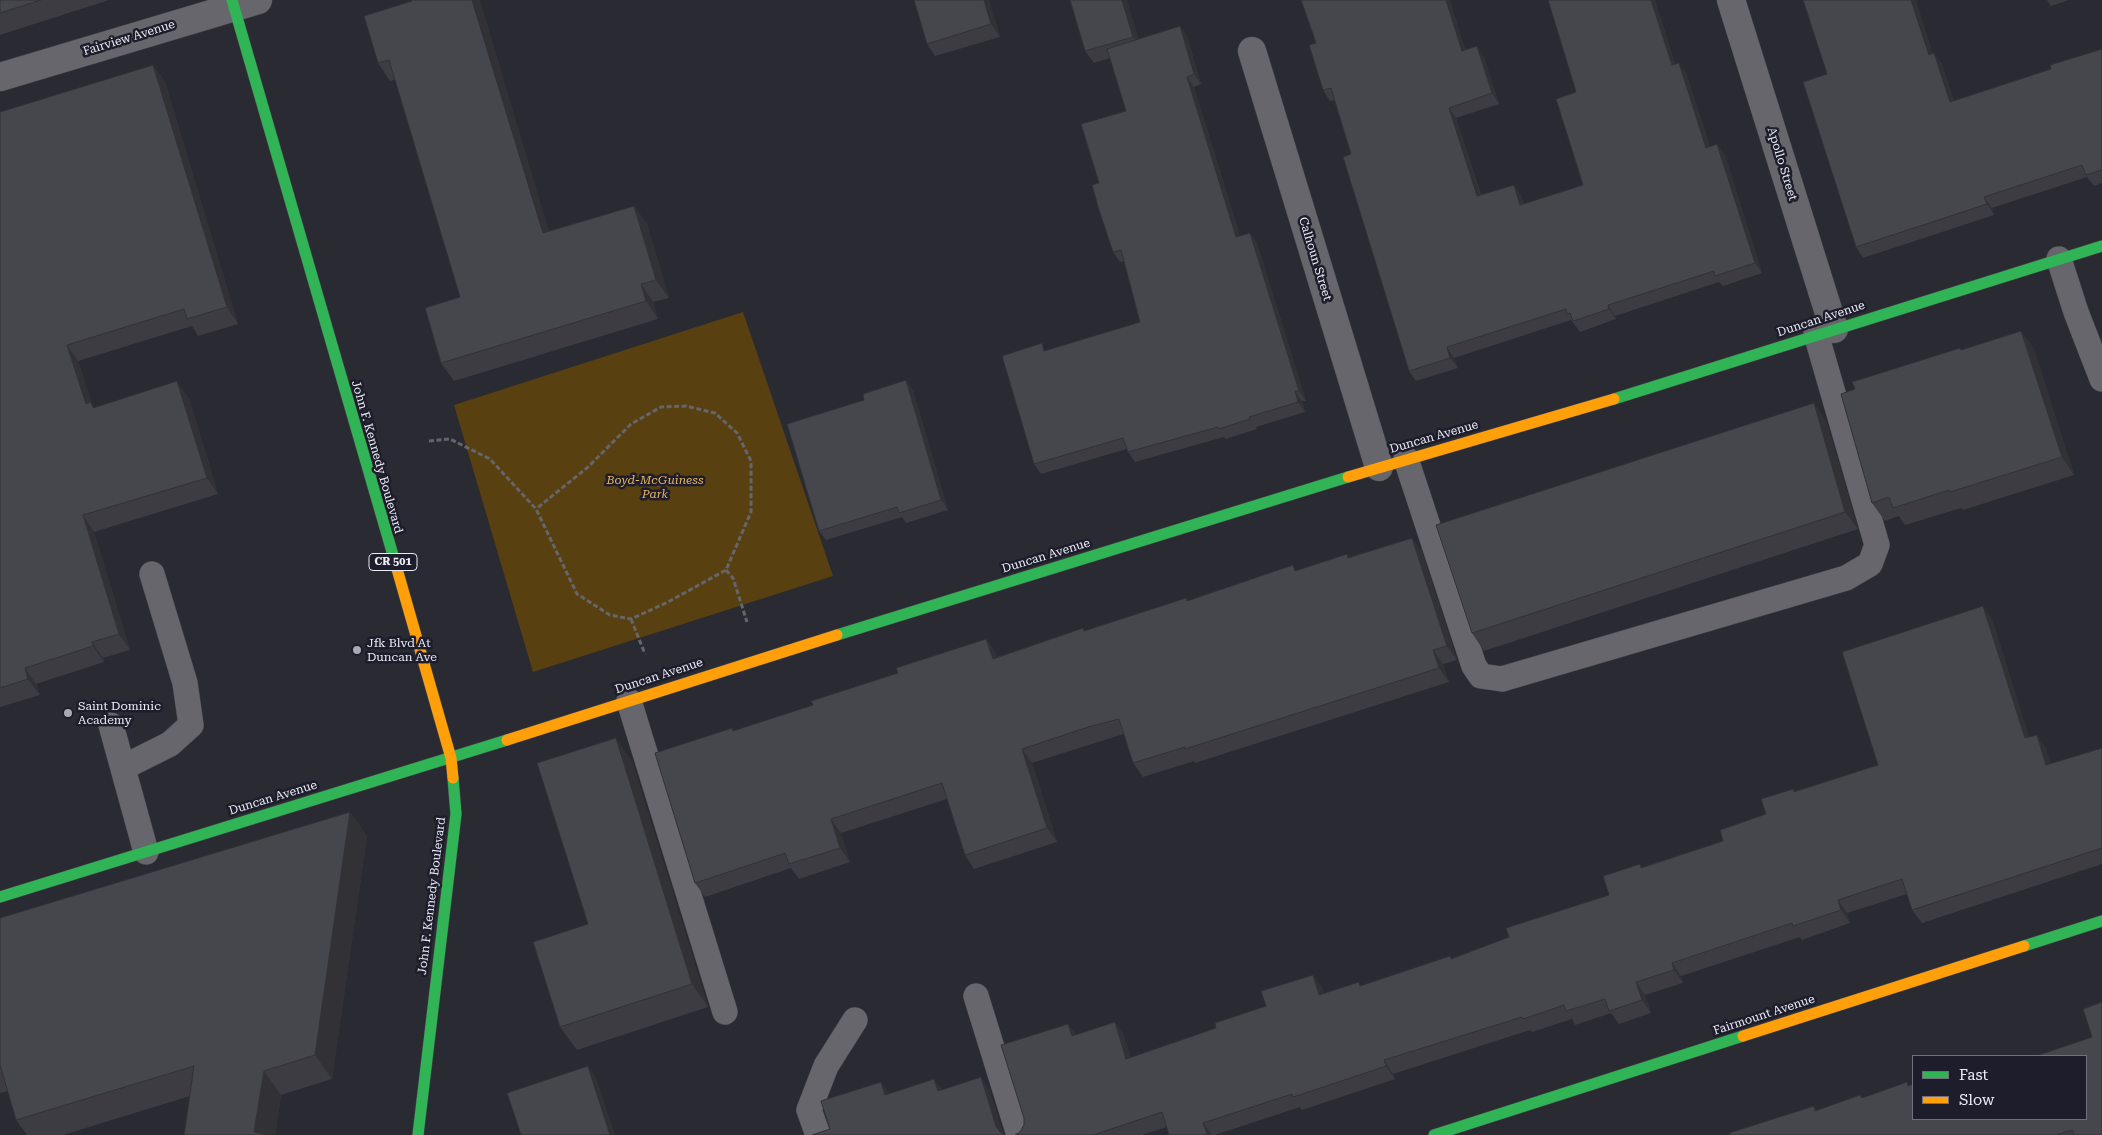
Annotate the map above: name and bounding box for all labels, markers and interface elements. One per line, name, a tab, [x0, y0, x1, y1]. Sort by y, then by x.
street label: Fairview Avenue	[81, 17, 177, 59]
street label: Apollo Street	[1764, 126, 1800, 202]
street label: Calhoun Street	[1295, 215, 1335, 303]
street label: Duncan Avenue	[1775, 298, 1867, 340]
street label: John F. Kennedy Boulevard	[348, 379, 406, 535]
street label: Duncan Avenue	[1388, 417, 1480, 457]
park label: Boyd-McGuiness Park	[607, 473, 703, 501]
street label: Duncan Avenue	[1000, 536, 1092, 576]
road number: CR 501	[369, 554, 417, 570]
place label: Jfk Blvd At Duncan Ave	[367, 636, 437, 664]
marker: Jfk Blvd At Duncan Ave	[351, 644, 363, 656]
street label: Duncan Avenue	[613, 655, 705, 697]
place label: Saint Dominic Academy	[78, 699, 161, 727]
marker: Saint Dominic Academy	[62, 707, 74, 719]
street label: Duncan Avenue	[227, 778, 319, 818]
street label: John F. Kennedy Boulevard	[415, 816, 449, 976]
street label: Fairmount Avenue	[1711, 992, 1817, 1038]
legend	[1912, 1055, 2087, 1120]
text: Fast	[1959, 1066, 1988, 1084]
text: Slow	[1959, 1091, 1994, 1109]

